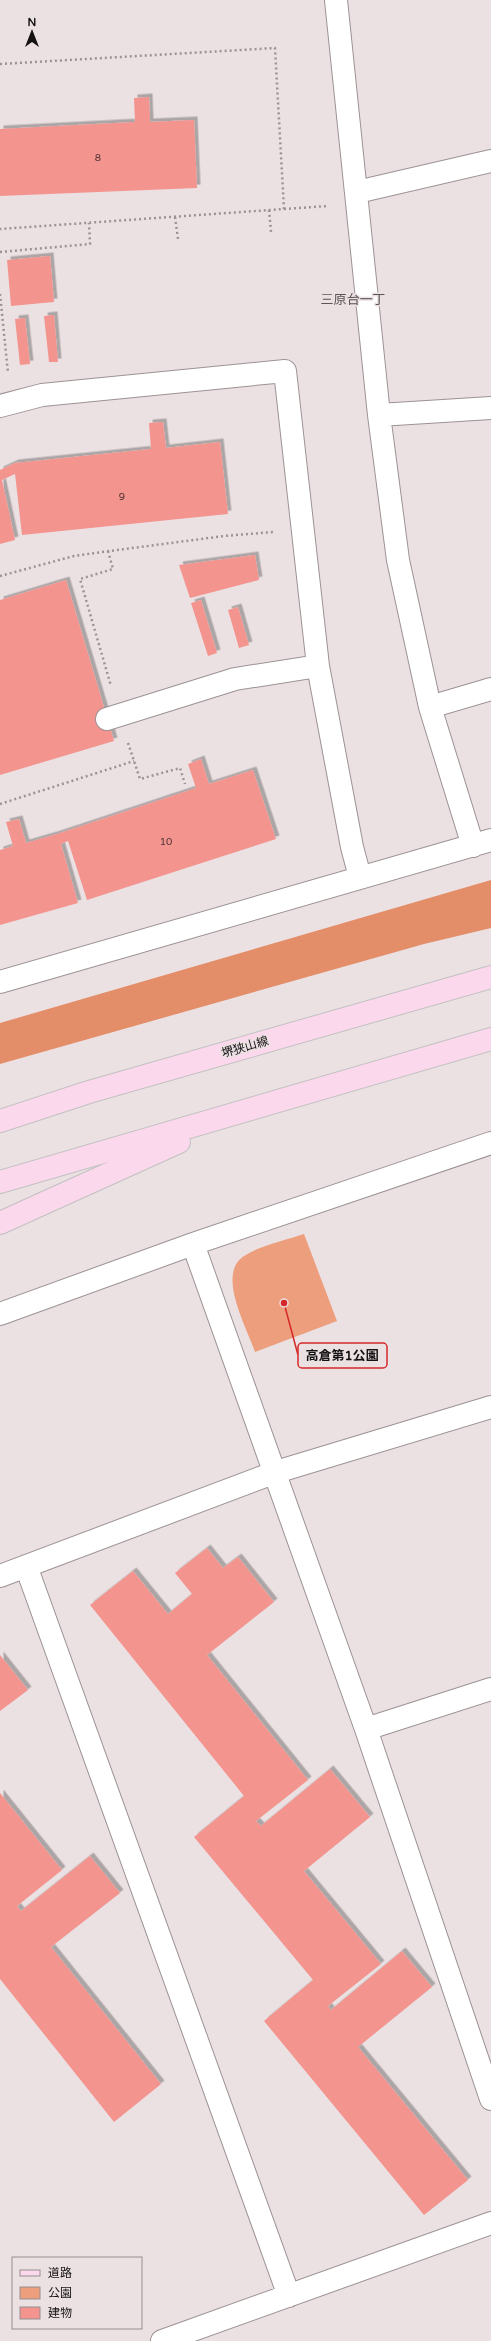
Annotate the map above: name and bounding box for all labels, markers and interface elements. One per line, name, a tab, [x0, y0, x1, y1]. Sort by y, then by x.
north arrow	[12, 12, 52, 52]
text: N	[28, 16, 36, 29]
house number: 8	[95, 152, 101, 164]
district label: 三原台一丁	[320, 292, 386, 308]
house number: 9	[119, 491, 125, 503]
house number: 10	[160, 836, 172, 848]
street label: 堺狭山線	[220, 1034, 270, 1060]
callout: 高倉第1公園	[298, 1343, 387, 1368]
text: 高倉第1公園	[305, 1348, 379, 1364]
legend	[12, 2257, 142, 2329]
text: 道路	[48, 2266, 72, 2280]
text: 公園	[48, 2286, 72, 2300]
text: 建物	[48, 2306, 72, 2320]

